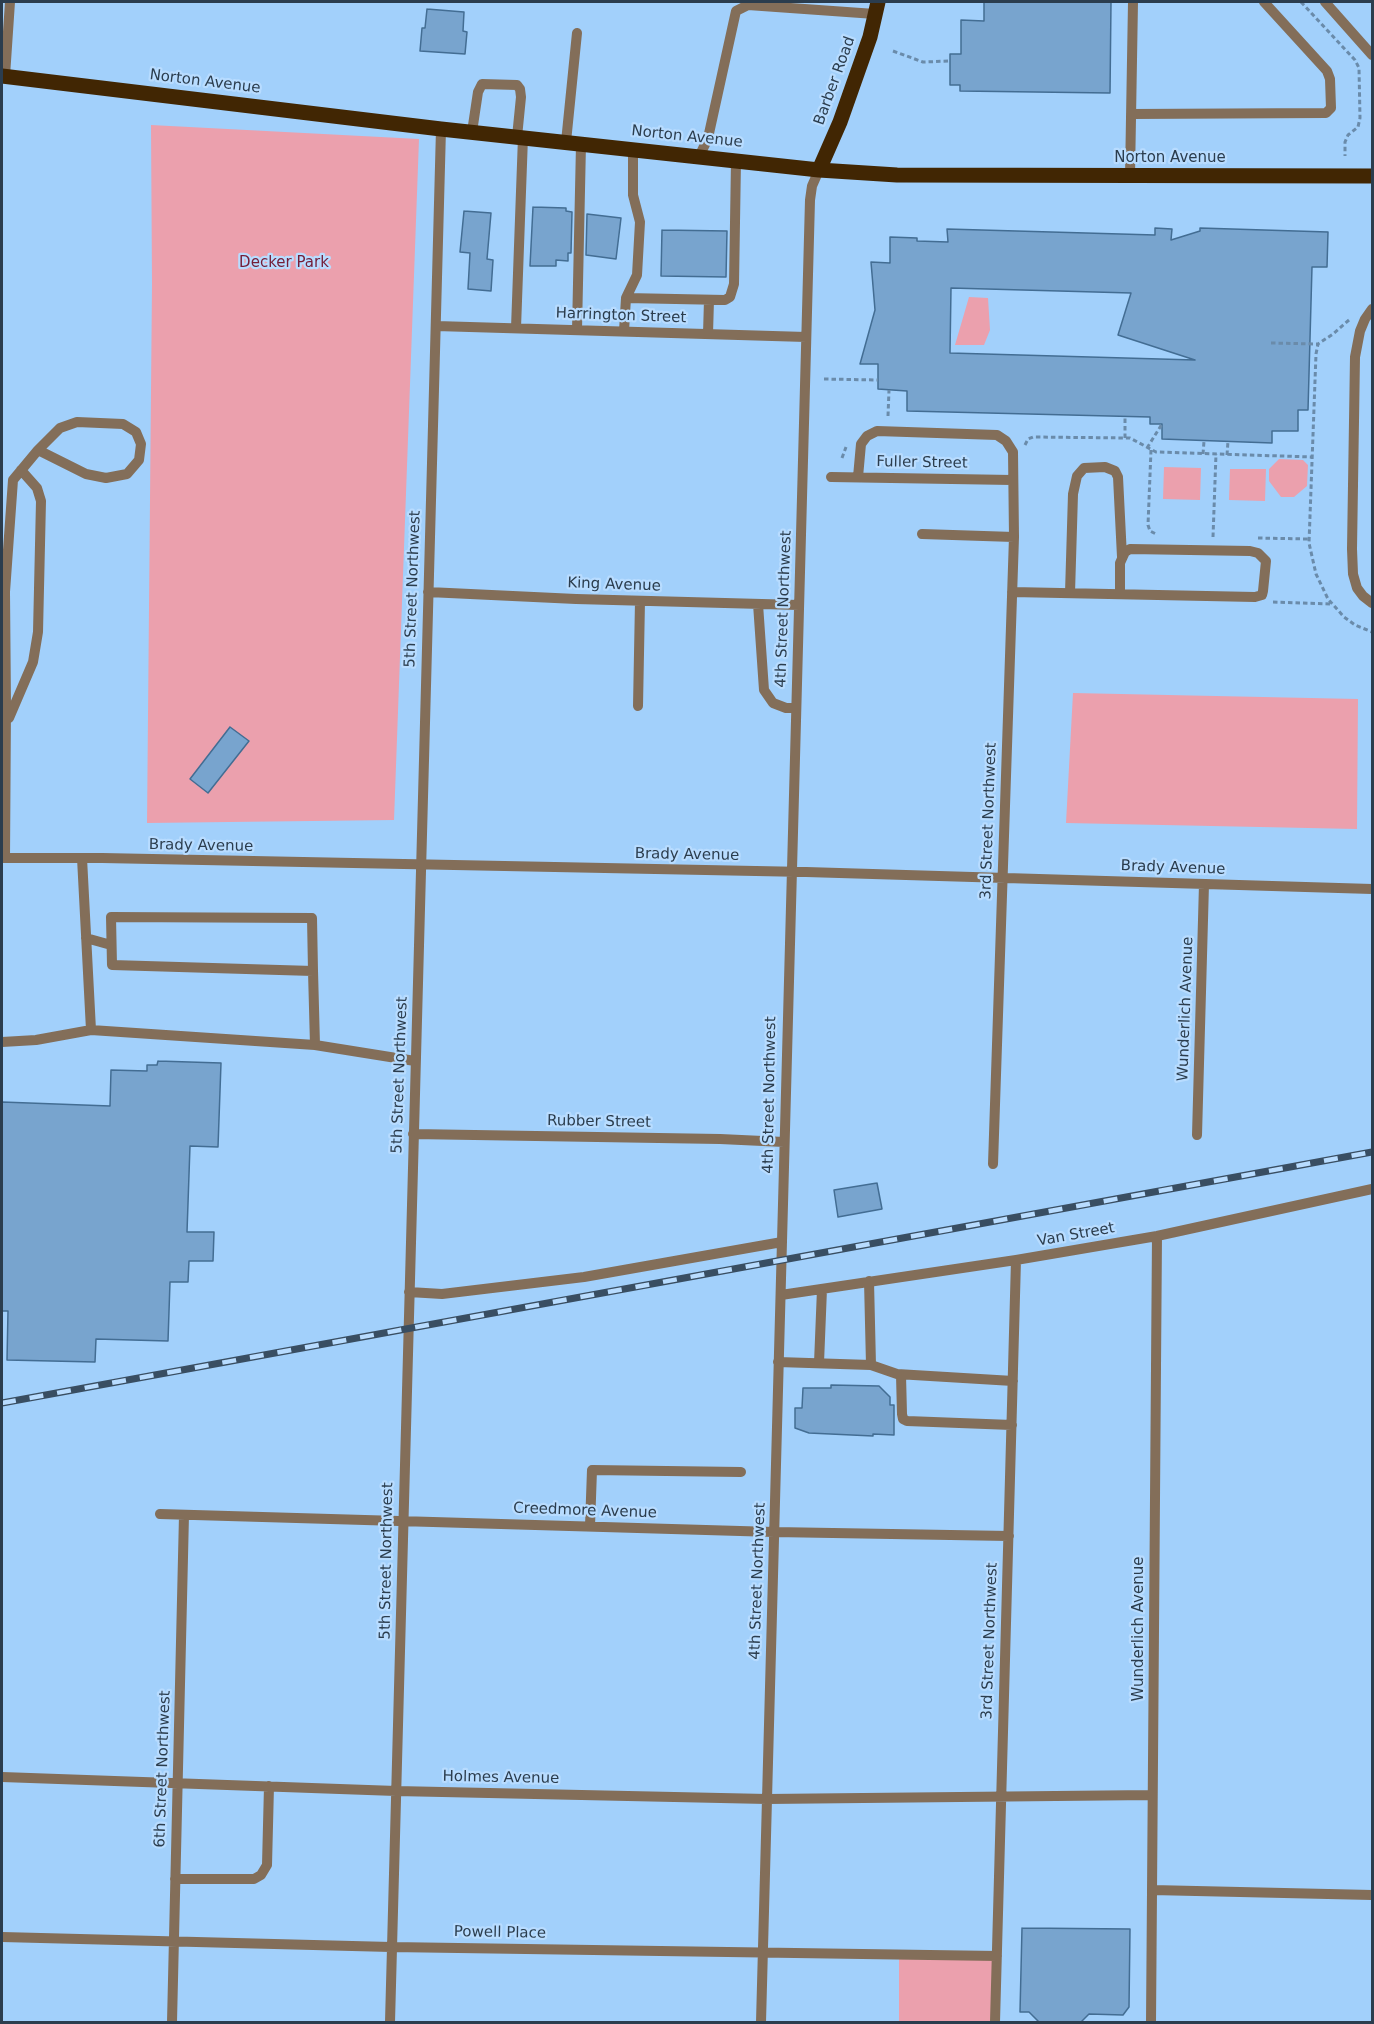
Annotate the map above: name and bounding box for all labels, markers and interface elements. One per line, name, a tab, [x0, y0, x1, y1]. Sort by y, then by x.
street label: Barber Road	[811, 34, 859, 128]
street label: Norton Avenue	[149, 66, 261, 98]
street label: Norton Avenue	[631, 122, 743, 152]
street label: Norton Avenue	[1114, 149, 1226, 167]
park label: Decker Park	[239, 254, 329, 272]
street label: Harrington Street	[555, 305, 687, 327]
street label: Fuller Street	[876, 453, 968, 473]
street label: 5th Street Northwest	[401, 510, 425, 668]
street label: 4th Street Northwest	[772, 530, 796, 688]
street label: King Avenue	[567, 574, 661, 596]
street label: 3rd Street Northwest	[977, 742, 1001, 900]
street label: Brady Avenue	[149, 836, 253, 856]
street label: Brady Avenue	[635, 845, 739, 865]
street label: Brady Avenue	[1120, 857, 1226, 879]
street label: Wunderlich Avenue	[1174, 936, 1198, 1082]
street label: 5th Street Northwest	[388, 996, 412, 1154]
street label: 4th Street Northwest	[760, 1016, 780, 1174]
street label: Rubber Street	[547, 1112, 651, 1132]
street label: Van Street	[1036, 1219, 1116, 1251]
street label: 5th Street Northwest	[377, 1482, 397, 1640]
street label: Creedmore Avenue	[513, 1499, 657, 1523]
street label: 4th Street Northwest	[746, 1502, 770, 1660]
street label: Wunderlich Avenue	[1130, 1557, 1148, 1701]
street label: 3rd Street Northwest	[978, 1562, 1002, 1720]
street label: 6th Street Northwest	[151, 1690, 175, 1848]
street label: Holmes Avenue	[442, 1768, 560, 1788]
street label: Powell Place	[454, 1923, 546, 1943]

